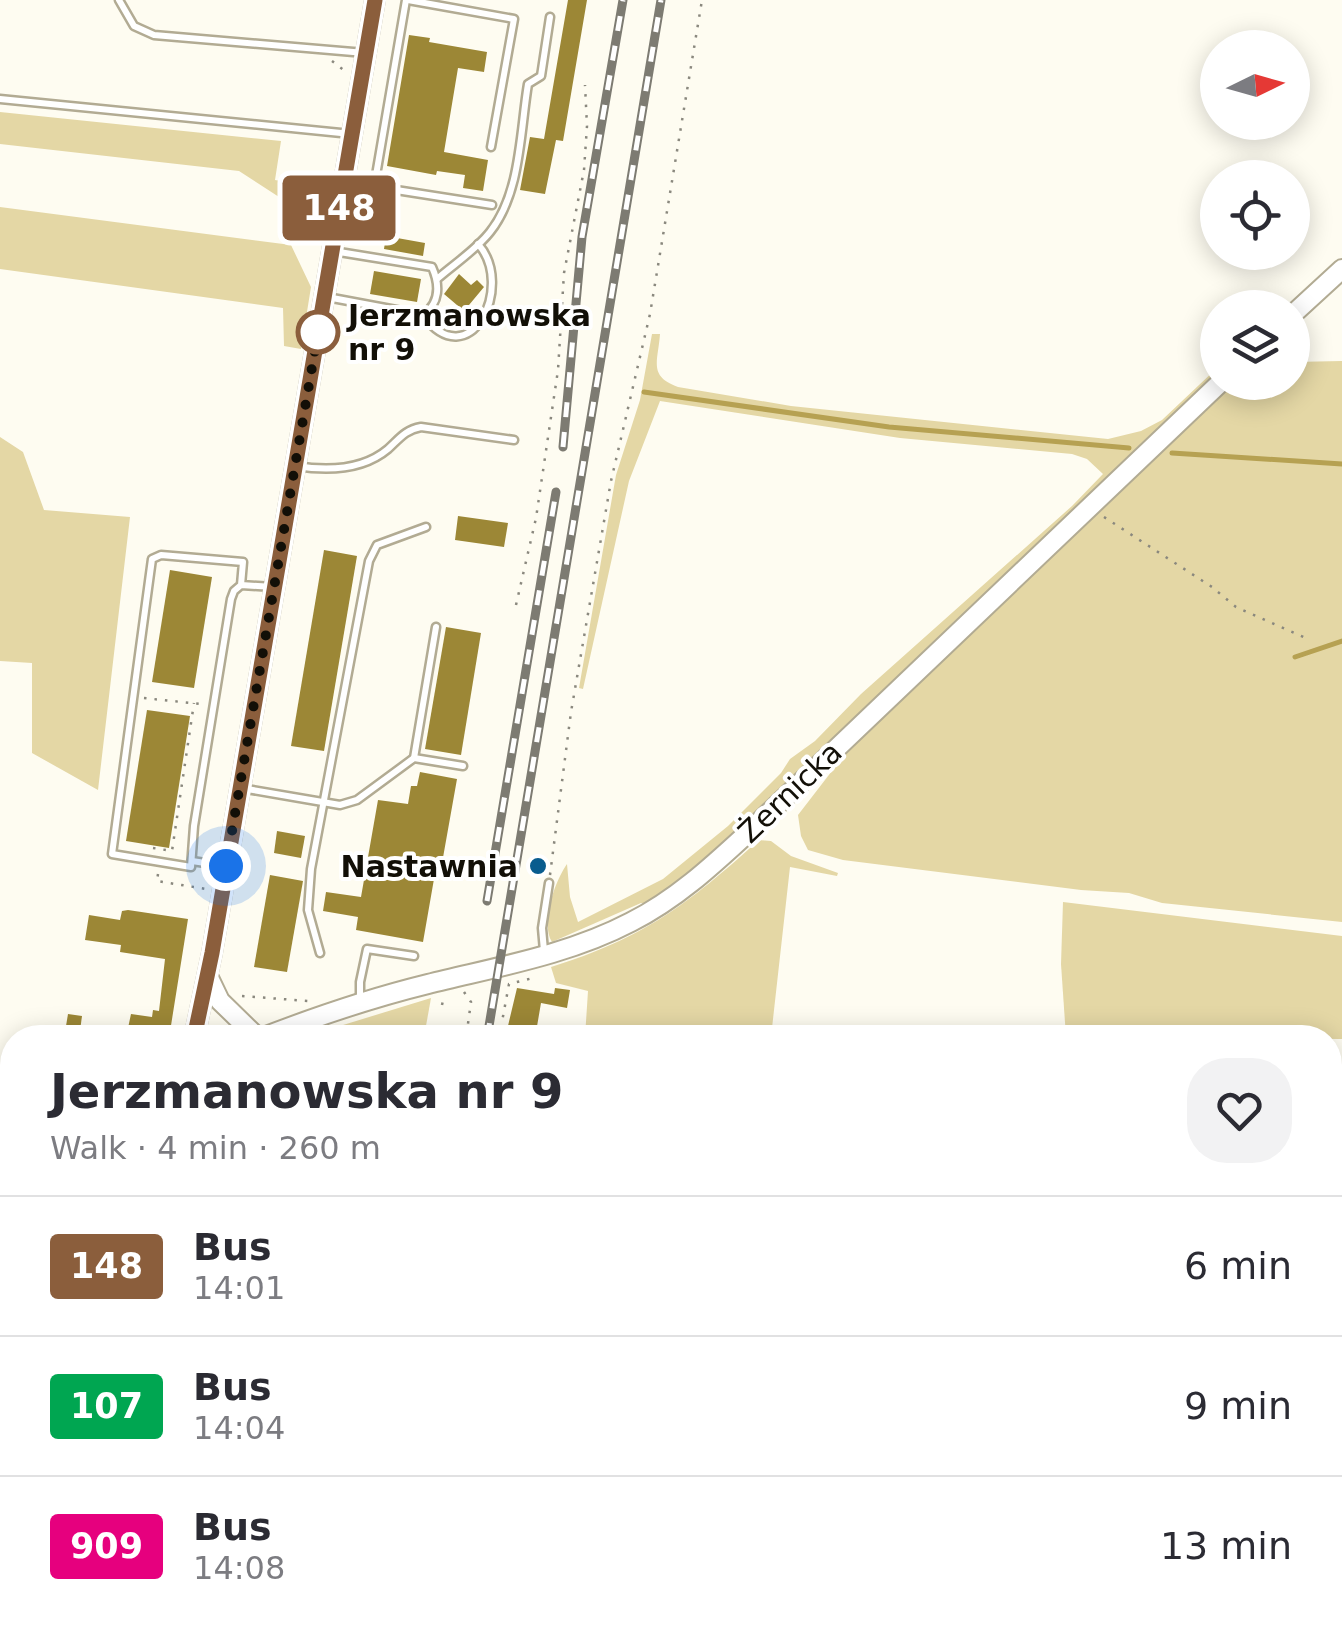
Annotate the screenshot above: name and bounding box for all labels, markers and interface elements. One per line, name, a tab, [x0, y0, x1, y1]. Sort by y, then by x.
north arrow	[1200, 30, 1310, 140]
map controls	[1200, 30, 1310, 400]
button: locate	[1200, 160, 1310, 270]
line badge: 148	[282, 176, 396, 240]
text: 148	[302, 188, 376, 228]
button: layers	[1200, 290, 1310, 400]
place label: Jerzmanowska nr 9	[346, 298, 591, 367]
marker: Jerzmanowska nr 9	[297, 311, 339, 353]
street label: Żernicka	[731, 734, 849, 850]
your location	[201, 841, 251, 891]
place label: Nastawnia	[341, 849, 518, 884]
marker: Nastawnia	[527, 855, 549, 877]
button: heart	[1187, 1058, 1292, 1163]
text: Jerzmanowska nr 9	[50, 1063, 563, 1119]
text: Walk · 4 min · 260 m	[50, 1129, 381, 1167]
text: Bus	[193, 1225, 272, 1269]
text: 6 min	[1184, 1244, 1292, 1288]
text: 148	[70, 1246, 143, 1286]
text: 14:01	[193, 1269, 285, 1307]
text: Bus	[193, 1365, 272, 1409]
text: 9 min	[1184, 1384, 1292, 1428]
text: 107	[70, 1386, 143, 1426]
text: 14:04	[193, 1409, 285, 1447]
text: Bus	[193, 1505, 272, 1549]
text: 13 min	[1160, 1524, 1292, 1568]
text: 909	[70, 1526, 143, 1566]
text: 14:08	[193, 1549, 285, 1587]

